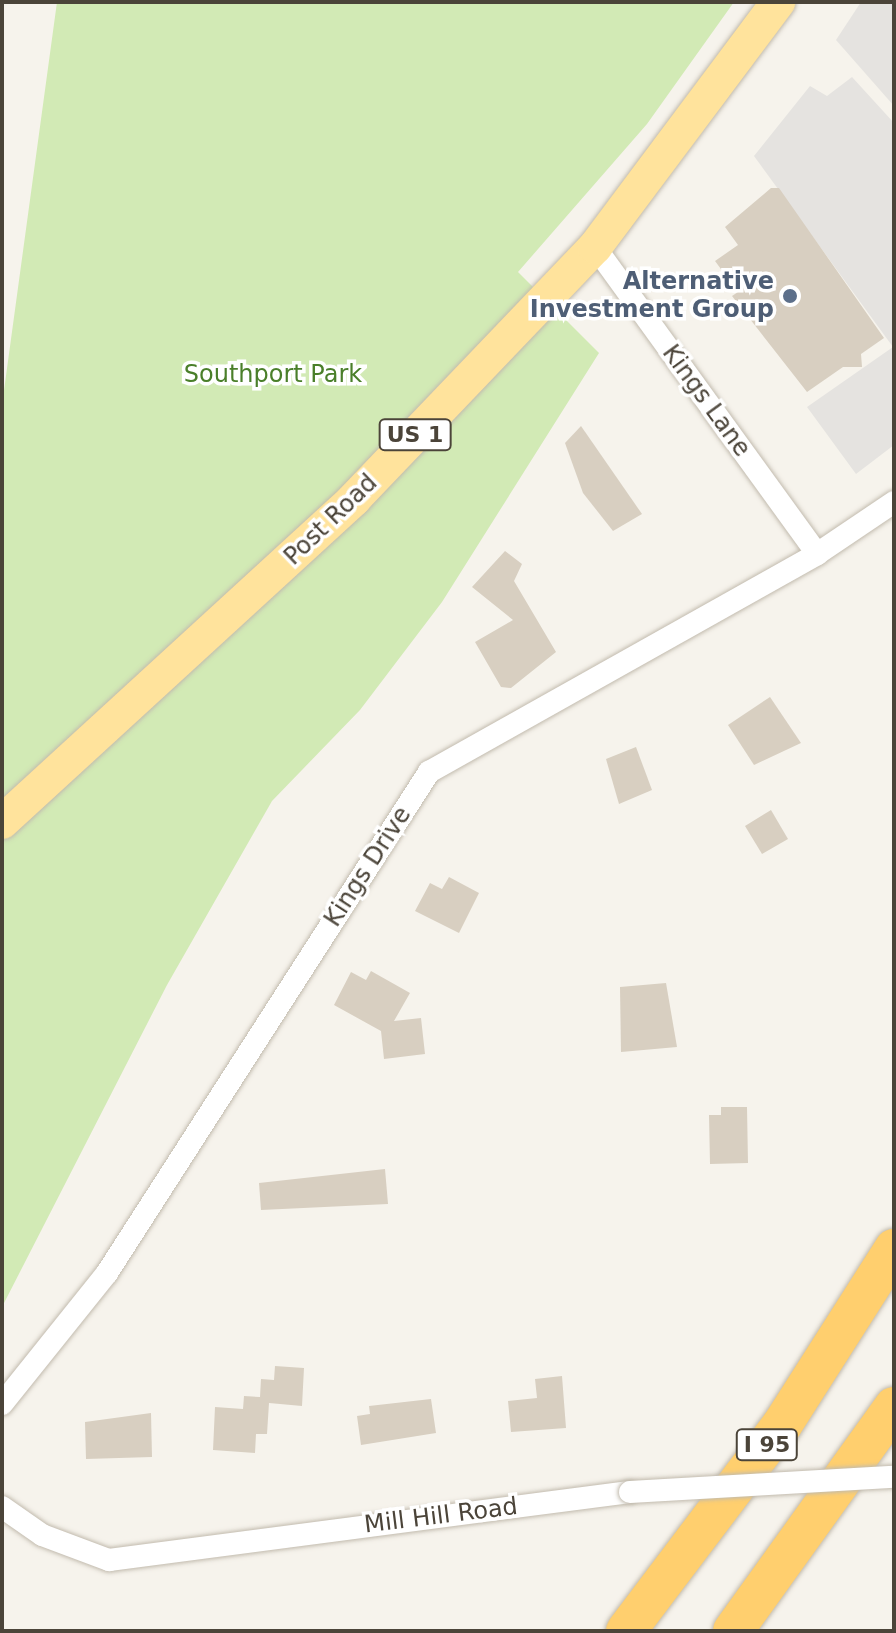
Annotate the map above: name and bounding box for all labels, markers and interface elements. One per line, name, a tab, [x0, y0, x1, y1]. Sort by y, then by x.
place label: Alternative Investment Group	[530, 268, 774, 324]
marker: Alternative Investment Group	[781, 287, 799, 305]
street label: Kings Lane	[656, 340, 756, 462]
park label: Southport Park	[184, 361, 362, 389]
road number: US 1	[377, 417, 453, 453]
street label: Post Road	[279, 469, 383, 571]
street label: Kings Drive	[319, 802, 417, 932]
road number: I 95	[735, 1427, 799, 1463]
street label: Mill Hill Road	[363, 1492, 519, 1540]

